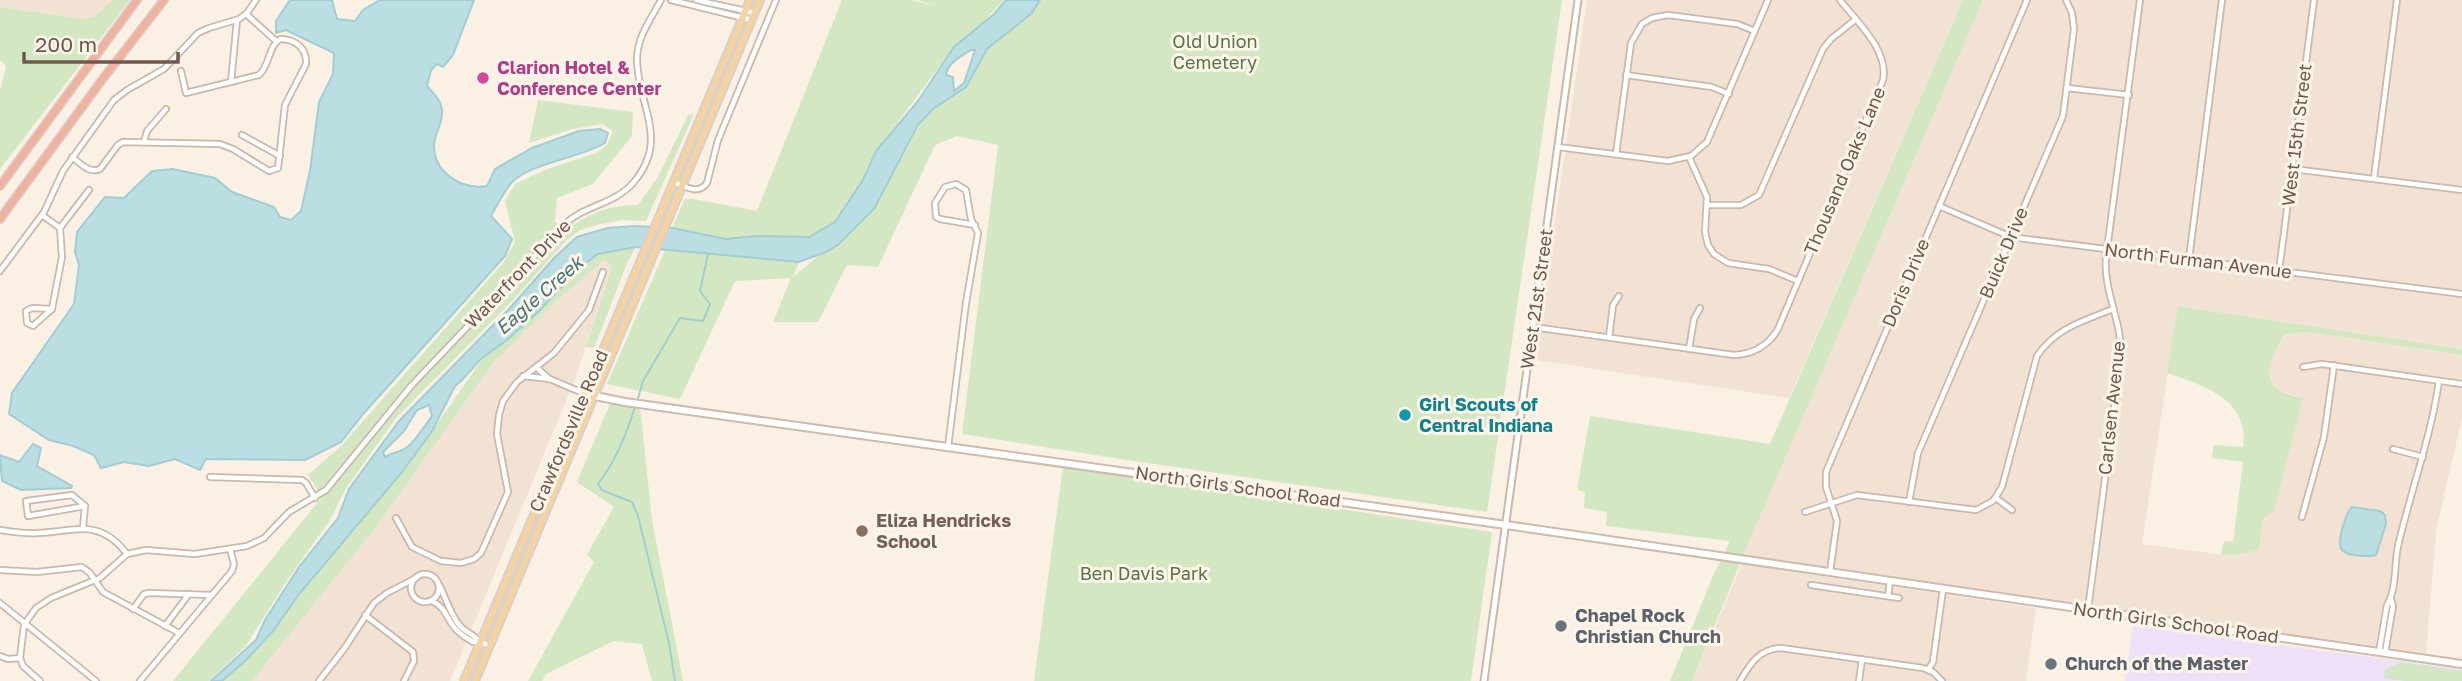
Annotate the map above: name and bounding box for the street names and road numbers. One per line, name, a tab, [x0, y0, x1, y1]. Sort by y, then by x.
street label: West 15th Street	[2276, 62, 2316, 207]
street label: Thousand Oaks Lane	[1799, 83, 1889, 258]
street label: Buick Drive	[1974, 204, 2032, 301]
street label: Waterfront Drive	[460, 214, 575, 332]
street label: West 21st Street	[1515, 227, 1557, 371]
street label: Doris Drive	[1877, 235, 1934, 330]
street label: North Furman Avenue	[2103, 238, 2293, 282]
street label: Carlsen Avenue	[2093, 340, 2129, 476]
street label: Crawfordsville Road	[524, 346, 612, 515]
street label: North Girls School Road	[1134, 461, 1342, 511]
street label: North Girls School Road	[2072, 597, 2280, 647]

